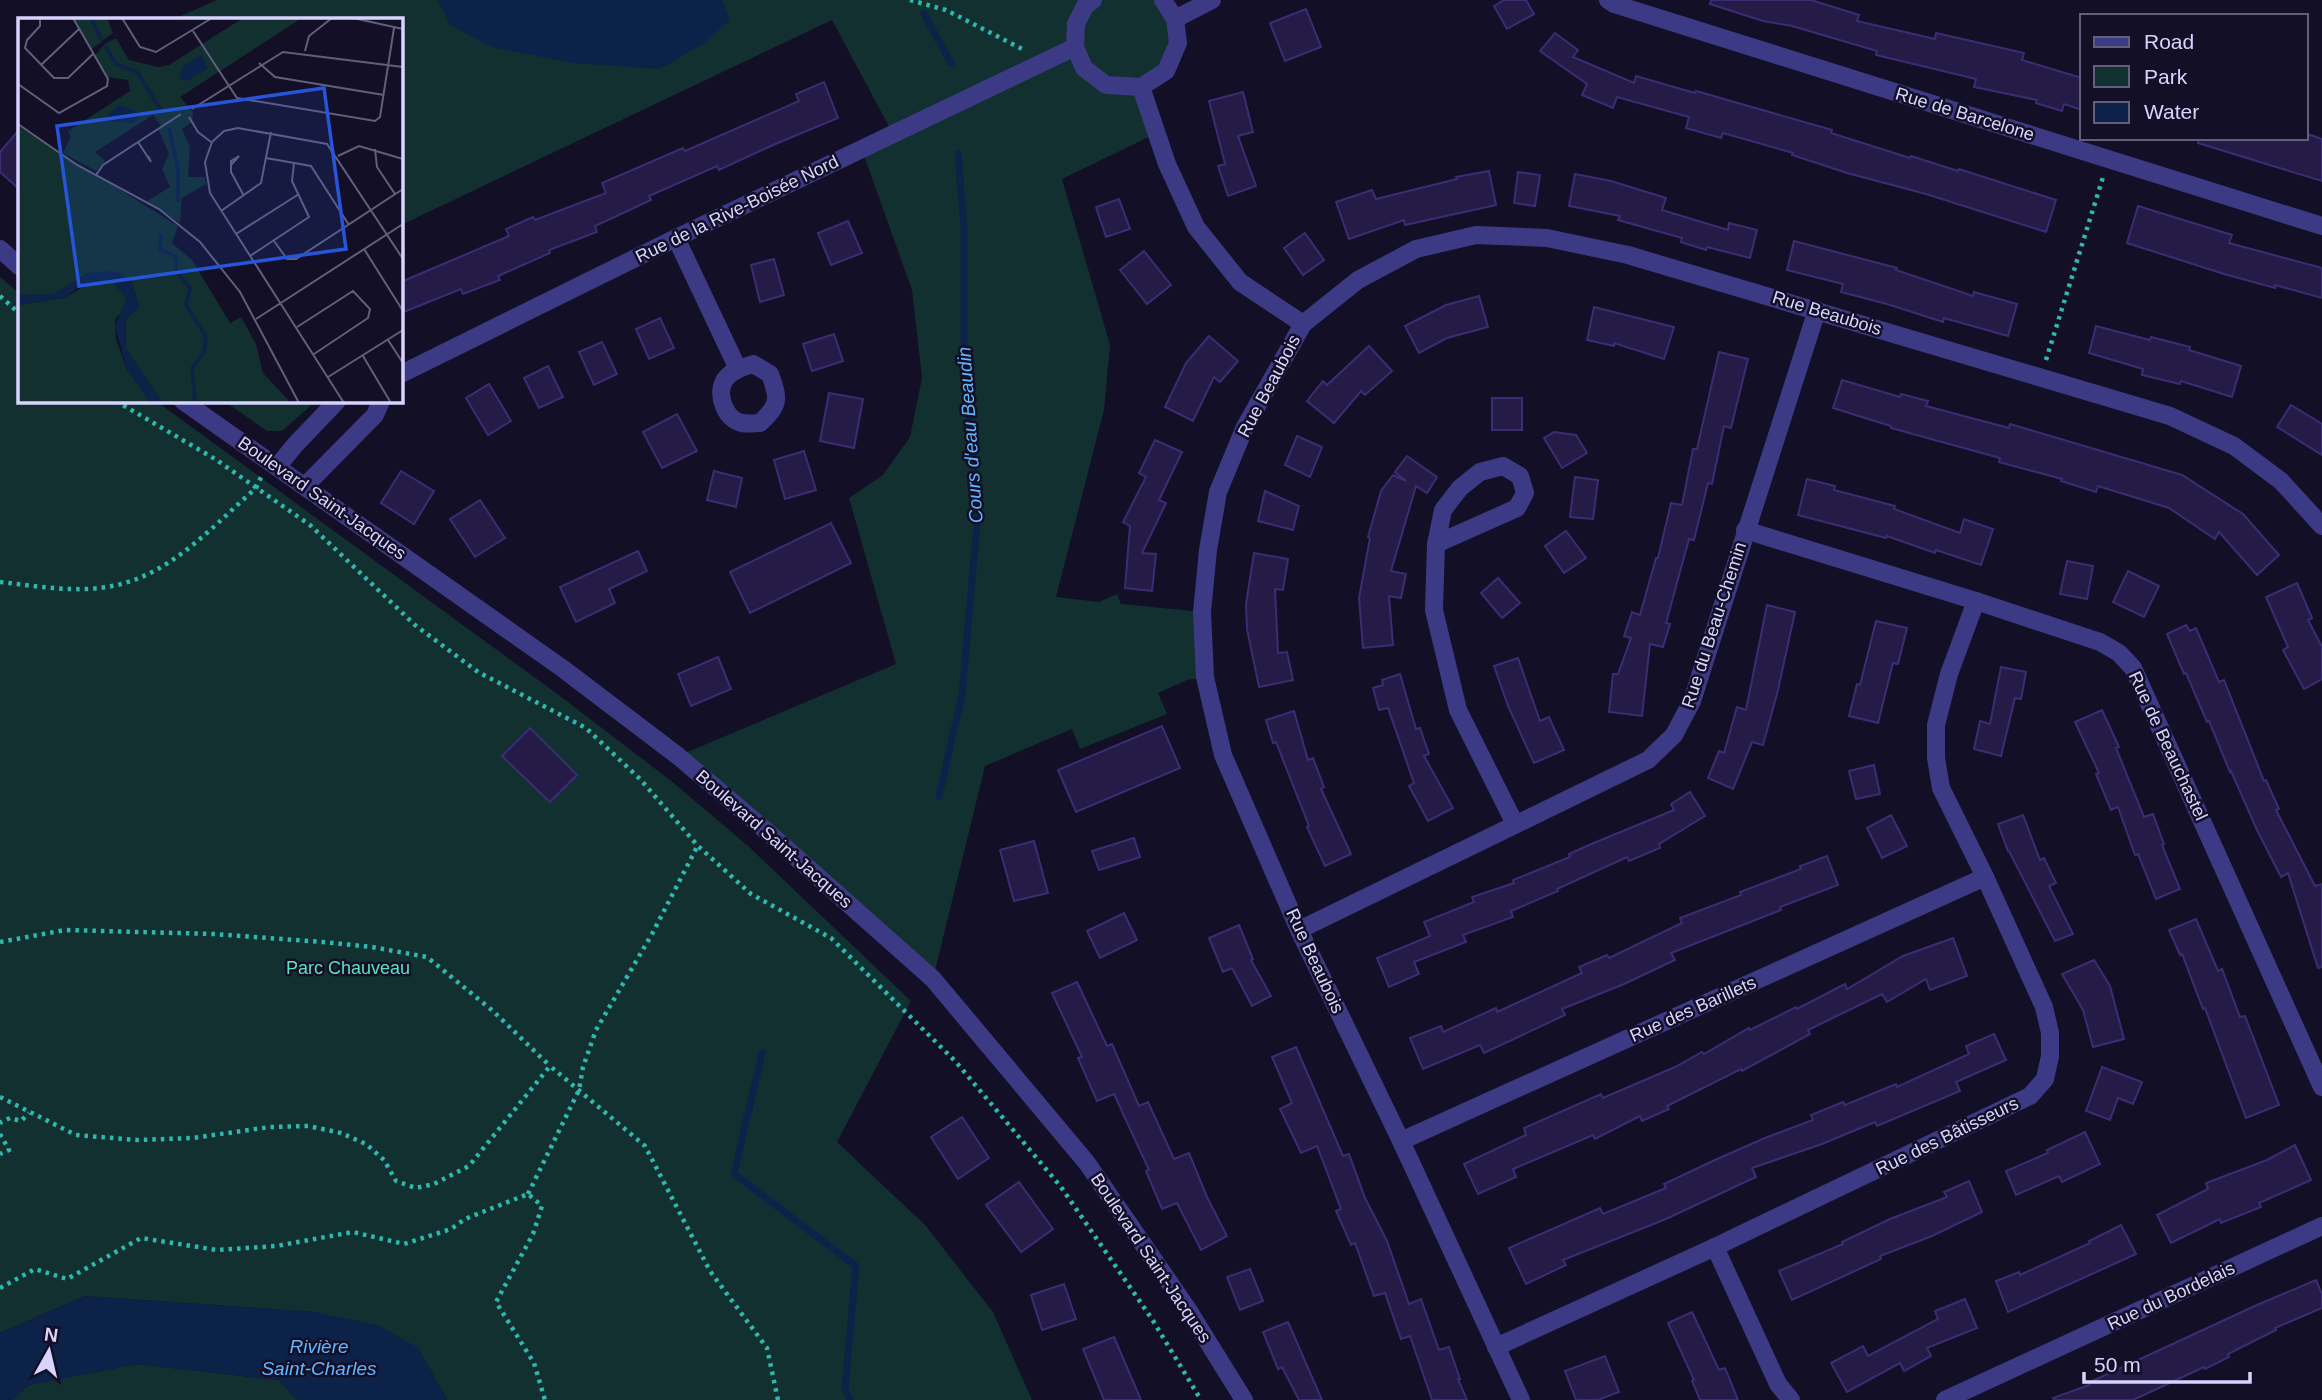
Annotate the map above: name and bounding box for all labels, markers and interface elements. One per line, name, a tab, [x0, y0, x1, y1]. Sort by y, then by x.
legend	[2080, 14, 2308, 140]
inset map	[18, 18, 402, 402]
text: Road	[2144, 30, 2194, 53]
text: Park	[2144, 65, 2188, 88]
street label: Rue de Barcelone	[1893, 83, 2037, 145]
text: Water	[2144, 100, 2199, 123]
street label: Rue de la Rive-Boisée Nord	[632, 151, 842, 267]
street label: Rue Beaubois	[1770, 287, 1884, 339]
street label: Rue Beaubois	[1234, 331, 1304, 441]
water label: Cours d'eau Beaudin	[953, 346, 987, 524]
street label: Boulevard Saint-Jacques	[234, 432, 410, 564]
street label: Rue du Beau-Chemin	[1678, 540, 1750, 710]
street label: Rue de Beauchastel	[2125, 668, 2211, 824]
street label: Boulevard Saint-Jacques	[692, 766, 856, 912]
street label: Rue Beaubois	[1282, 906, 1348, 1016]
park label: Parc Chauveau	[286, 958, 410, 978]
street label: Rue des Barillets	[1627, 972, 1759, 1046]
street label: Rue des Bâtisseurs	[1872, 1093, 2022, 1179]
street label: Boulevard Saint-Jacques	[1087, 1169, 1215, 1347]
street label: Rue du Bordelais	[2104, 1258, 2238, 1334]
north arrow	[14, 1316, 84, 1386]
text: N	[43, 1323, 60, 1346]
water label: Rivière Saint-Charles	[261, 1336, 377, 1379]
scale bar	[2084, 1340, 2250, 1384]
text: 50 m	[2094, 1353, 2141, 1376]

